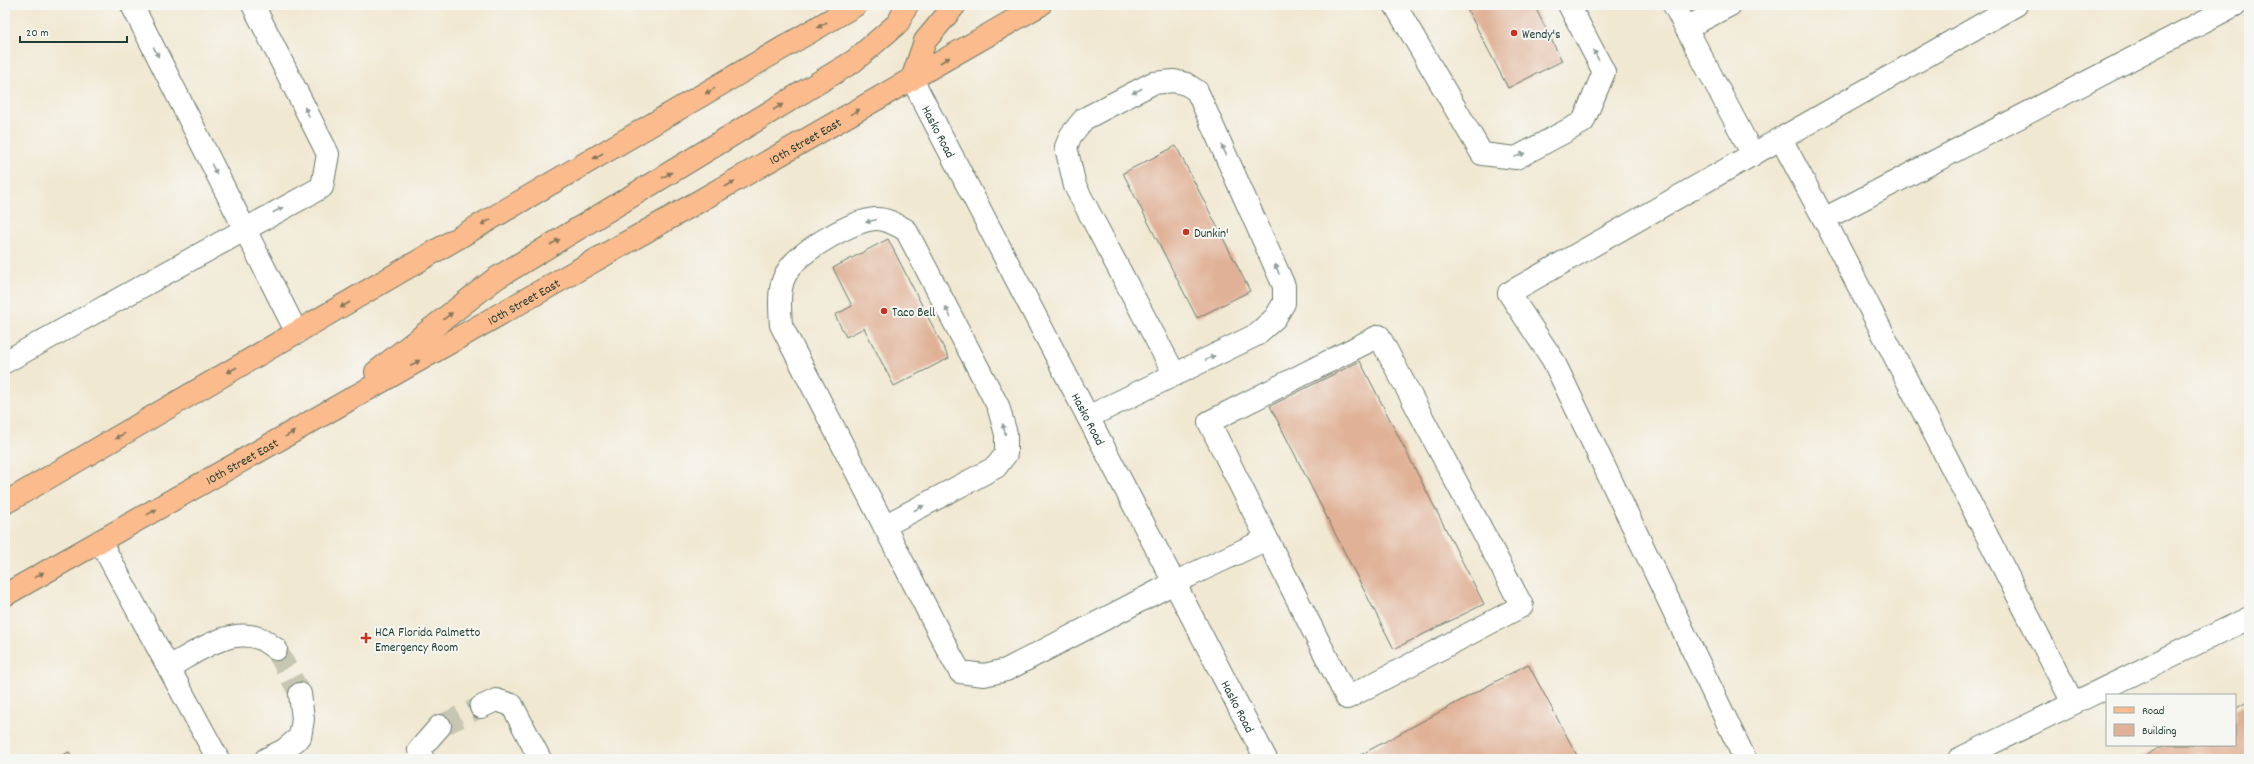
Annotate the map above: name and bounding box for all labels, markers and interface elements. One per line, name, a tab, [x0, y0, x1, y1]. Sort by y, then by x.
scale bar	[20, 18, 127, 44]
one-way arrow	[816, 21, 828, 28]
text: 20 m	[26, 25, 49, 42]
place label: Wendy's	[1522, 26, 1561, 45]
marker: Wendy's	[1509, 28, 1519, 38]
one-way arrow	[152, 47, 159, 58]
one-way arrow	[1593, 50, 1599, 61]
one-way arrow	[939, 56, 951, 63]
one-way arrow	[704, 87, 716, 94]
one-way arrow	[1131, 88, 1143, 95]
street label: Hasko Road	[916, 103, 959, 162]
one-way arrow	[772, 104, 784, 111]
one-way arrow	[303, 106, 310, 118]
one-way arrow	[849, 108, 861, 115]
street label: 10th Street East	[766, 114, 846, 171]
one-way arrow	[1221, 145, 1227, 156]
one-way arrow	[1515, 151, 1527, 157]
one-way arrow	[592, 153, 604, 160]
one-way arrow	[211, 163, 217, 174]
one-way arrow	[661, 171, 673, 178]
one-way arrow	[724, 180, 736, 187]
one-way arrow	[272, 207, 284, 214]
one-way arrow	[864, 218, 877, 224]
one-way arrow	[480, 219, 492, 226]
place label: Dunkin'	[1194, 225, 1229, 244]
marker: Dunkin'	[1181, 227, 1191, 237]
one-way arrow	[549, 239, 561, 246]
one-way arrow	[1273, 263, 1279, 275]
street label: 10th Street East	[485, 275, 565, 331]
one-way arrow	[340, 301, 350, 309]
place label: Taco Bell	[892, 304, 935, 323]
marker: Taco Bell	[879, 306, 889, 316]
one-way arrow	[945, 306, 952, 317]
one-way arrow	[443, 311, 454, 320]
one-way arrow	[1204, 355, 1215, 361]
one-way arrow	[409, 360, 421, 367]
one-way arrow	[226, 367, 238, 374]
street label: Hasko Road	[1065, 390, 1108, 449]
one-way arrow	[1001, 422, 1007, 434]
one-way arrow	[284, 431, 296, 438]
one-way arrow	[115, 432, 125, 440]
street label: 10th Street East	[203, 435, 283, 491]
one-way arrow	[913, 505, 924, 511]
one-way arrow	[146, 508, 158, 515]
one-way arrow	[33, 572, 45, 579]
place label: HCA Florida Palmetto Emergency Room	[375, 624, 481, 658]
marker: HCA Florida Palmetto Emergency Room	[360, 632, 372, 644]
street label: Hasko Road	[1215, 678, 1258, 737]
legend	[2106, 694, 2236, 746]
text: Road	[2142, 703, 2164, 720]
text: Building	[2142, 723, 2177, 740]

